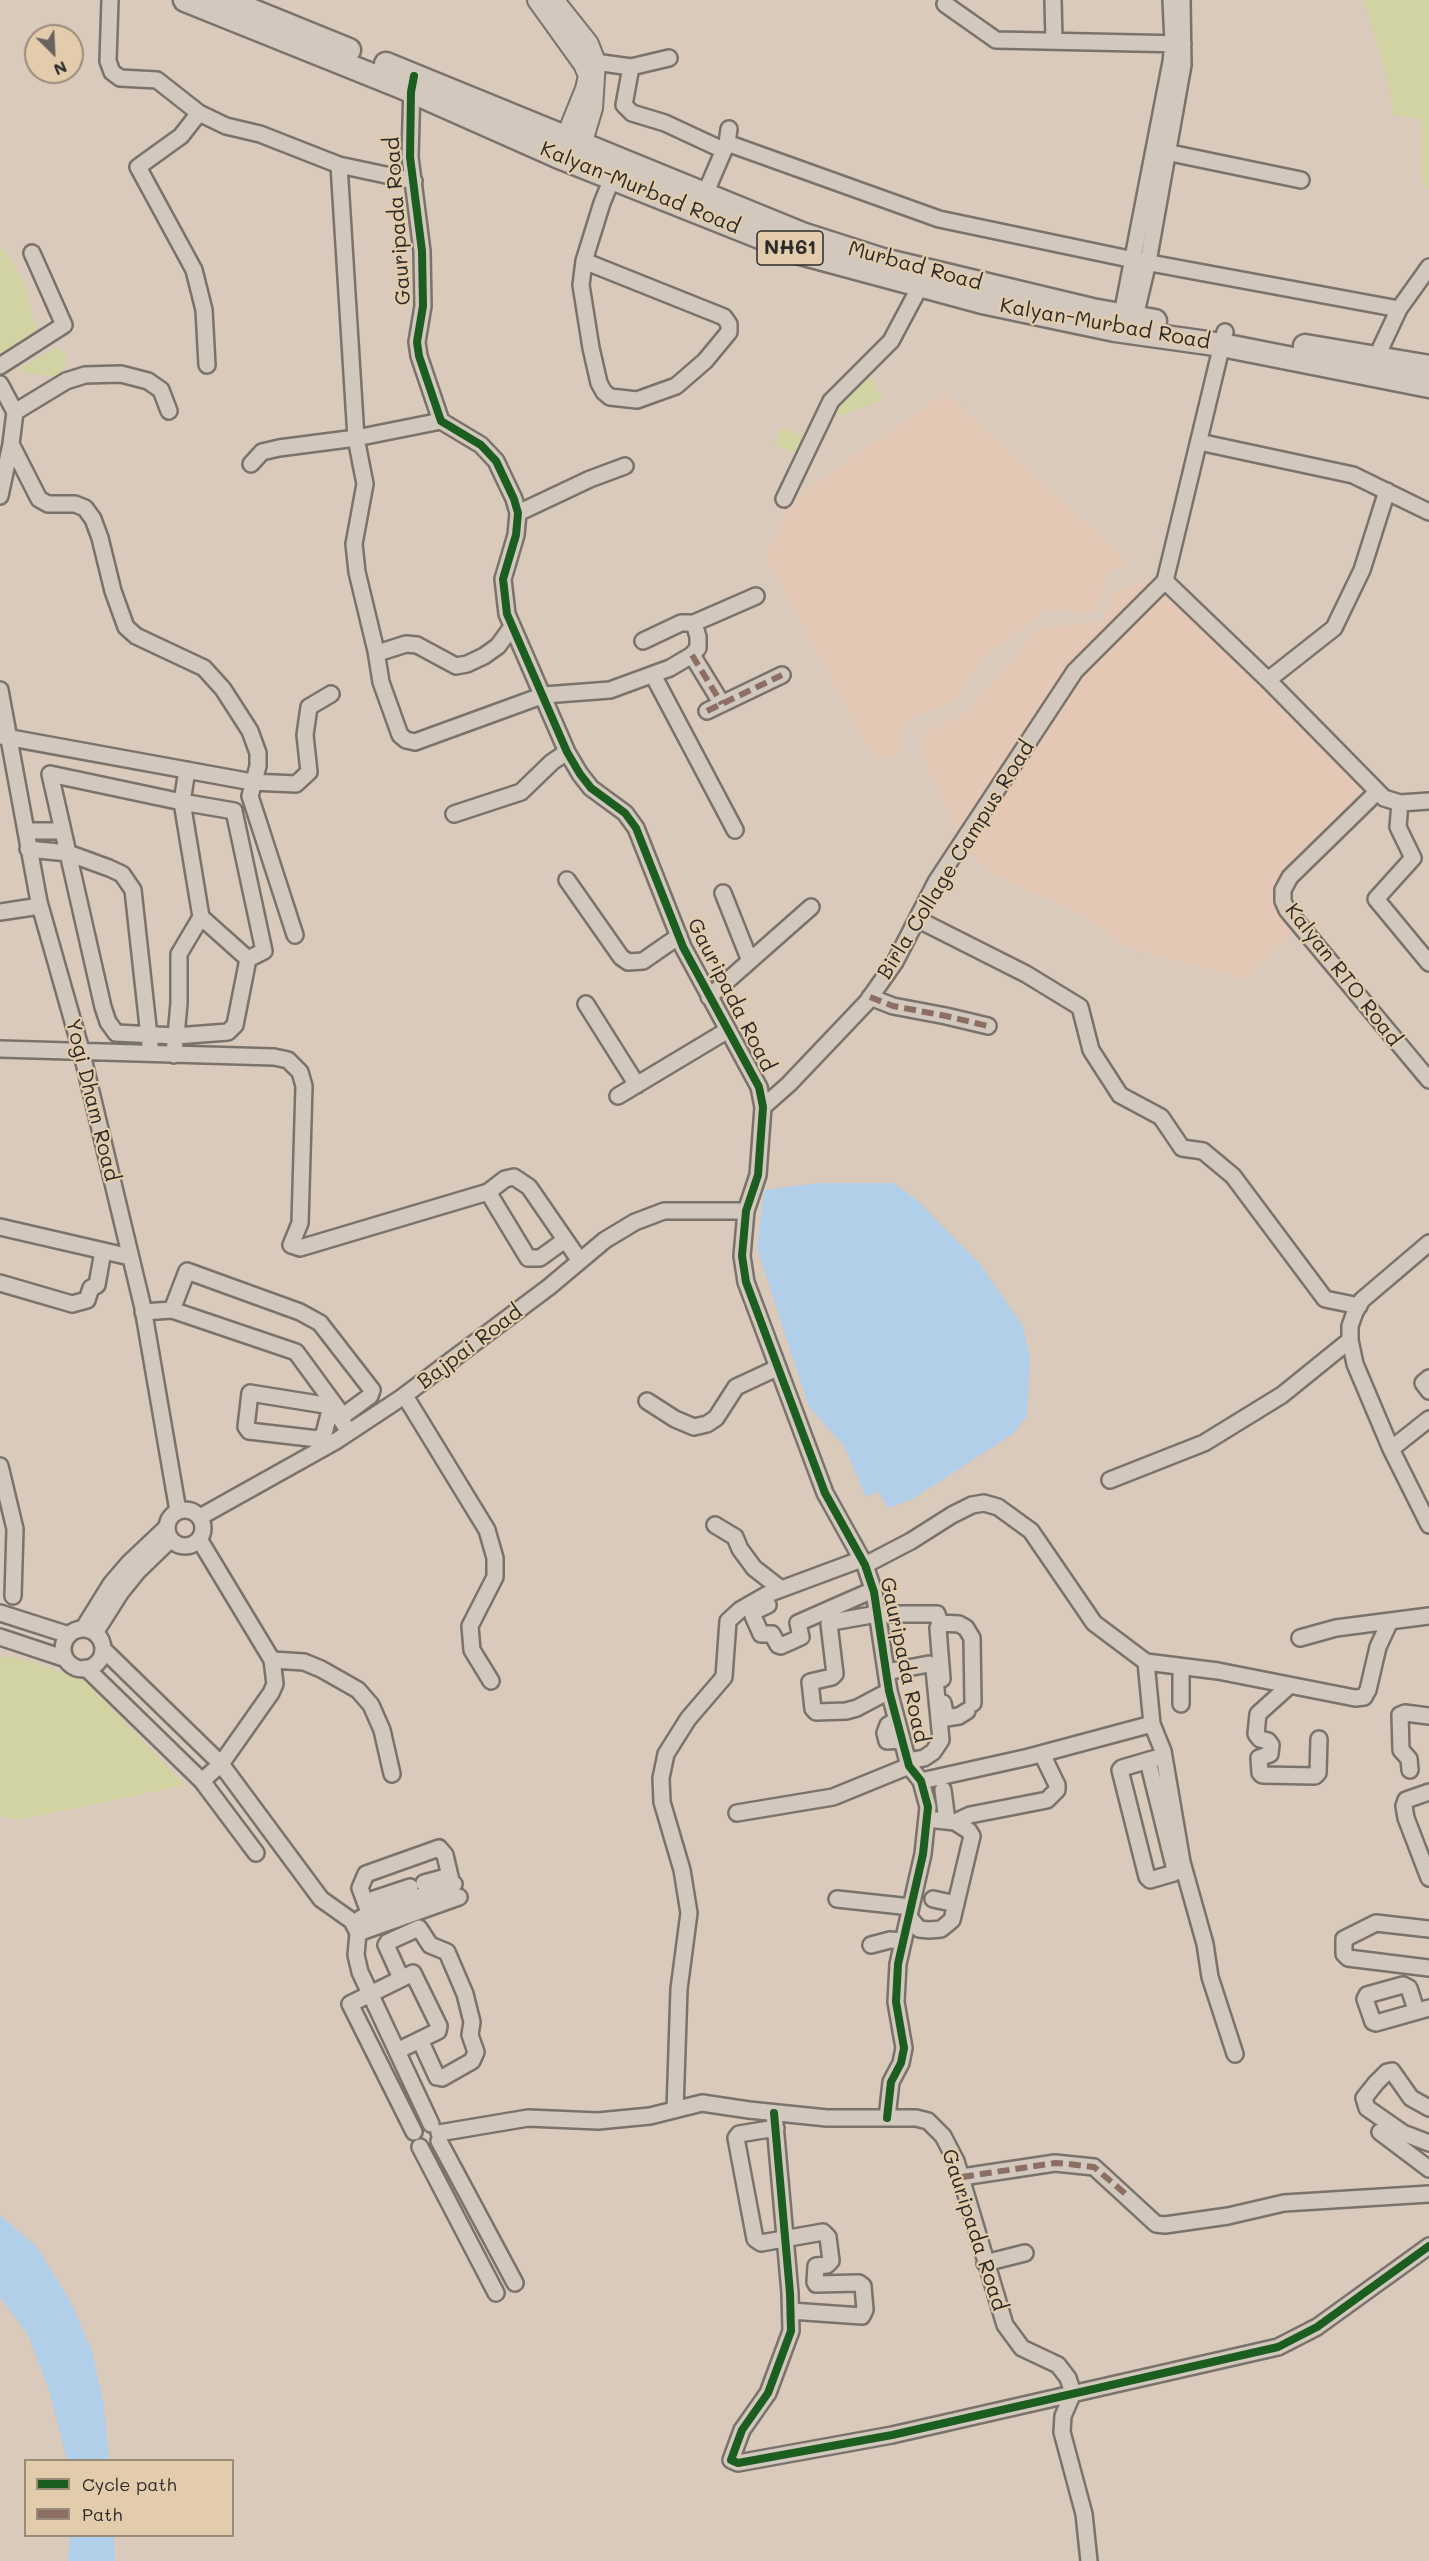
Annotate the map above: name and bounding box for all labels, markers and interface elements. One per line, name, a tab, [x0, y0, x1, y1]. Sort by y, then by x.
north arrow	[24, 24, 84, 84]
text: N	[51, 57, 71, 81]
street label: Gauripada Road	[380, 136, 416, 306]
street label: Kalyan-Murbad Road	[536, 136, 744, 240]
road number: NH61	[757, 231, 823, 265]
street label: Murbad Road	[845, 236, 985, 296]
street label: Kalyan-Murbad Road	[998, 293, 1212, 355]
street label: Birla Collage Campus Road	[872, 736, 1040, 984]
street label: Kalyan RTO Road	[1279, 899, 1407, 1051]
street label: Gauripada Road	[682, 914, 780, 1076]
street label: Yogi Dham Road	[60, 1016, 124, 1184]
street label: Bajpai Road	[413, 1299, 527, 1395]
street label: Gauripada Road	[874, 1575, 934, 1745]
street label: Gauripada Road	[936, 2146, 1012, 2314]
legend	[24, 2459, 234, 2537]
text: Cycle path	[82, 2472, 177, 2496]
text: Path	[82, 2502, 122, 2526]

